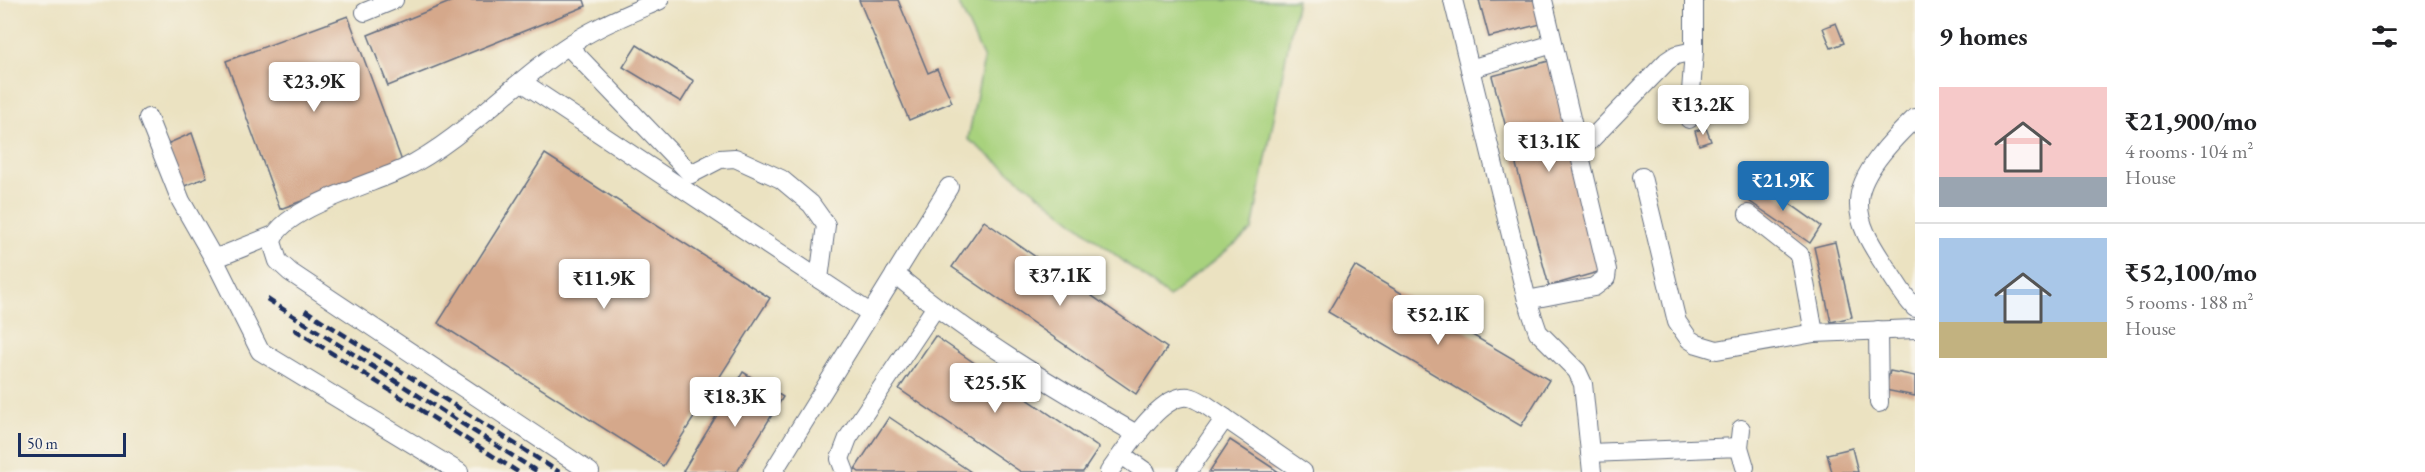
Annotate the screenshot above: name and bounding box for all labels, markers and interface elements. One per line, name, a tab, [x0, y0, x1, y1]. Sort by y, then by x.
text: 9 homes	[1939, 19, 2028, 53]
icon: filters	[2368, 20, 2401, 53]
pin: ₹23.9K	[265, 62, 363, 113]
text: ₹23.9K	[283, 68, 345, 94]
pin: ₹13.2K	[1654, 85, 1752, 136]
text: ₹13.2K	[1672, 91, 1734, 117]
text: ₹21,900/mo	[2125, 104, 2257, 138]
icon: home	[1987, 111, 2059, 183]
pin: ₹13.1K	[1500, 122, 1598, 173]
text: ₹13.1K	[1518, 128, 1580, 154]
text: 4 rooms · 104 m²	[2125, 138, 2253, 164]
pin: ₹21.9K	[1734, 161, 1832, 212]
text: House	[2125, 164, 2176, 190]
text: ₹21.9K	[1752, 167, 1814, 193]
text: ₹52,100/mo	[2125, 255, 2257, 289]
pin: ₹37.1K	[1011, 256, 1109, 307]
pin: ₹11.9K	[555, 259, 653, 310]
text: ₹37.1K	[1029, 262, 1091, 288]
icon: home	[1987, 262, 2059, 334]
text: ₹11.9K	[573, 265, 635, 291]
text: 5 rooms · 188 m²	[2125, 289, 2253, 315]
pin: ₹52.1K	[1389, 295, 1487, 346]
text: ₹52.1K	[1407, 301, 1469, 327]
text: House	[2125, 315, 2176, 341]
pin: ₹25.5K	[946, 363, 1044, 414]
text: ₹25.5K	[964, 369, 1026, 395]
pin: ₹18.3K	[686, 377, 784, 428]
text: ₹18.3K	[704, 383, 766, 409]
scale bar	[18, 430, 126, 458]
text: 50 m	[27, 433, 58, 454]

